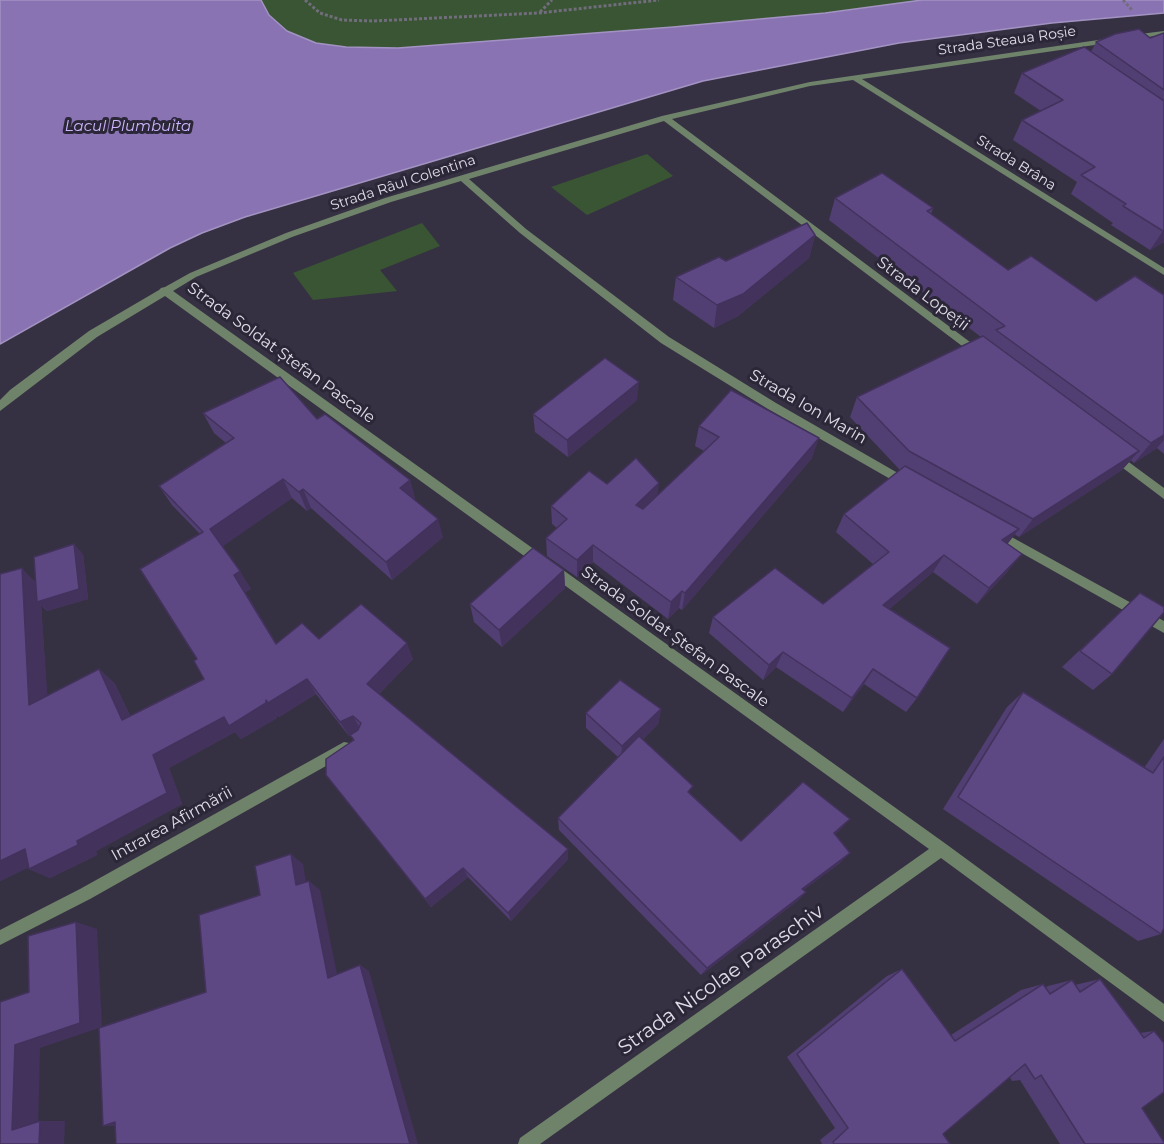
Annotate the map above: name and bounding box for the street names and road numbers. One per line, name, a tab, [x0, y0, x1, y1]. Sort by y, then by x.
street label: Strada Steaua Roșie	[937, 23, 1077, 59]
street label: Strada Brâna	[973, 132, 1059, 194]
street label: Strada Râul Colentina	[328, 152, 478, 214]
street label: Strada Lopeții	[873, 253, 973, 335]
street label: Strada Soldat Ștefan Pascale	[183, 278, 379, 428]
street label: Strada Ion Marin	[746, 366, 870, 448]
street label: Strada Soldat Ștefan Pascale	[577, 562, 773, 712]
street label: Intrarea Afirmării	[108, 783, 236, 865]
street label: Strada Nicolae Paraschiv	[614, 900, 828, 1060]

